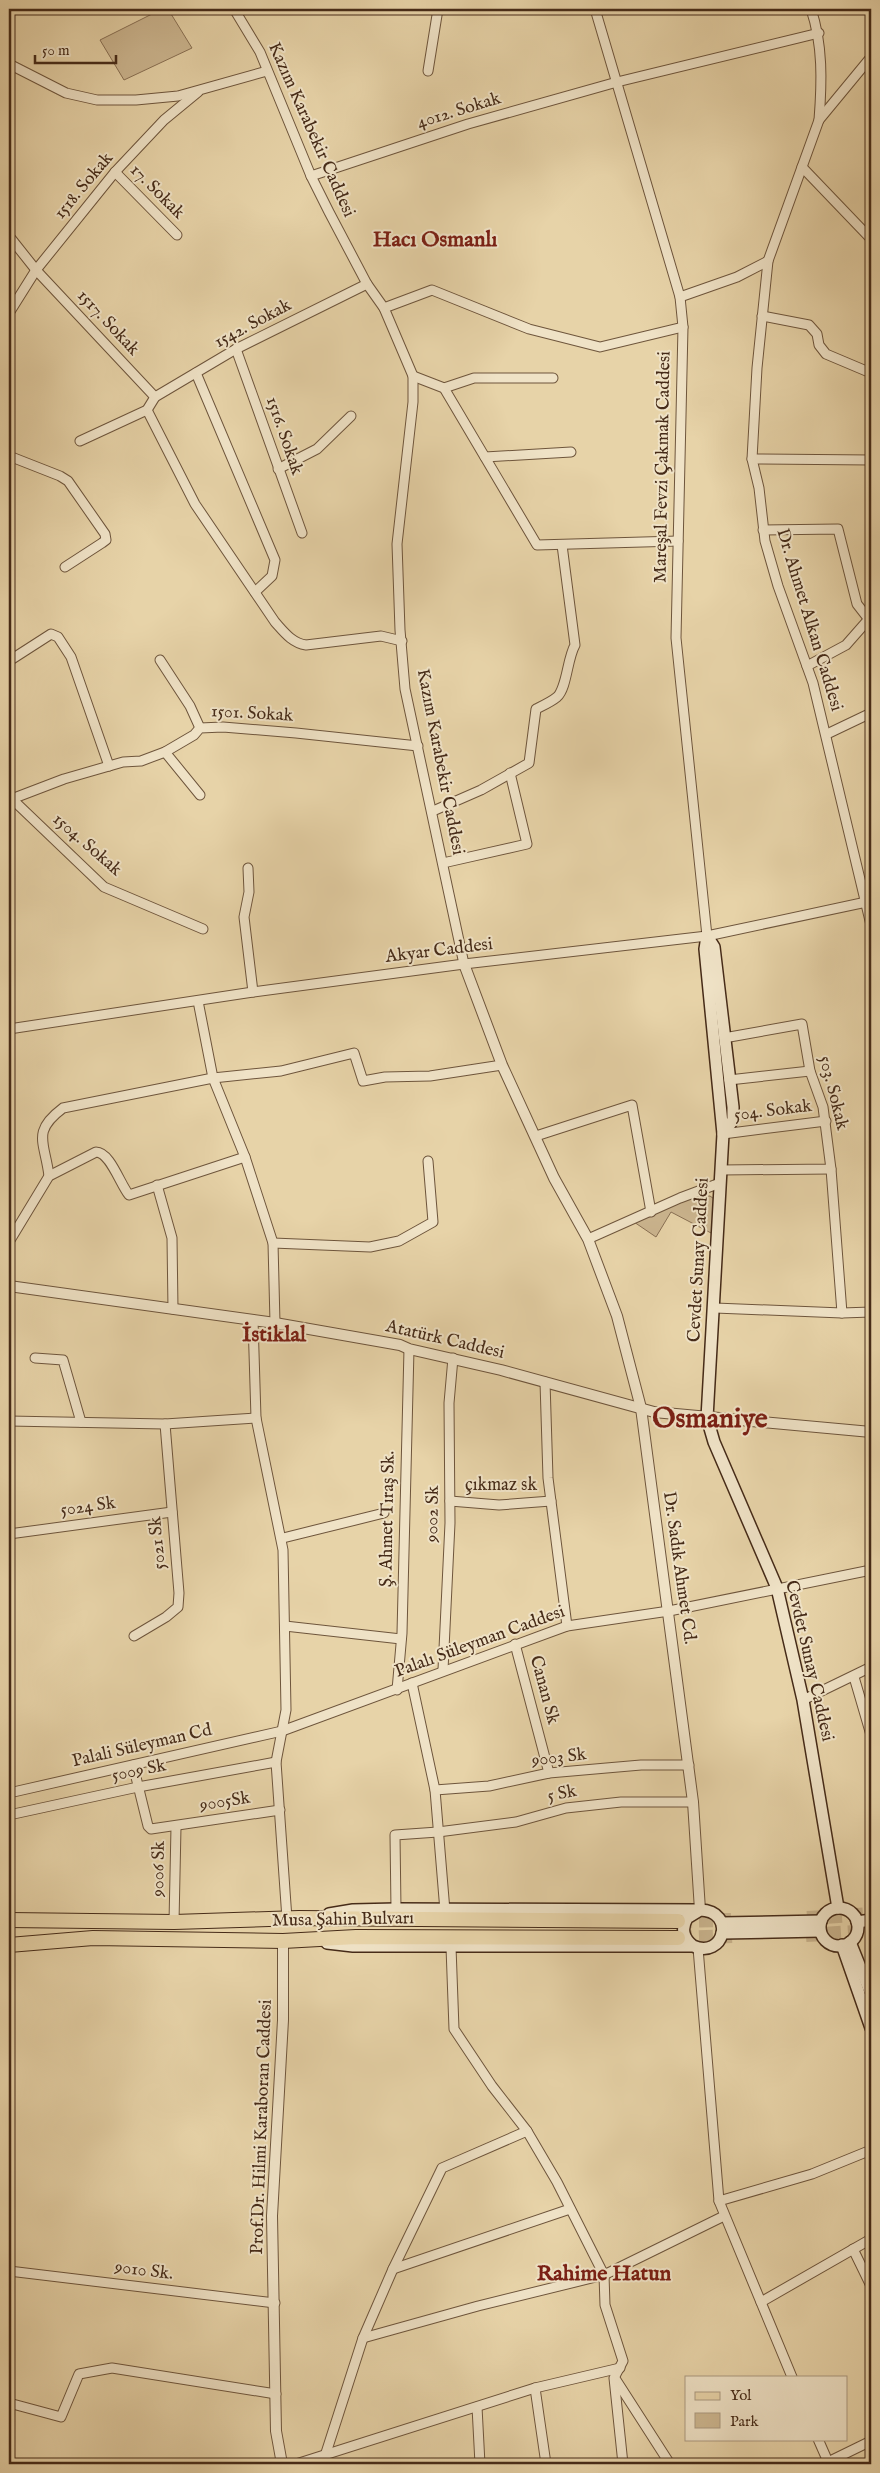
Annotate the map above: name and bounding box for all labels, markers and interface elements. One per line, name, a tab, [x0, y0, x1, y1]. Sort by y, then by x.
scale bar	[35, 32, 116, 64]
street label: Kazım Karabekir Caddesi	[262, 39, 360, 221]
text: 50 m	[42, 41, 70, 60]
street label: 4012. Sokak	[414, 87, 504, 135]
street label: 1518. Sokak	[49, 147, 119, 224]
street label: 17. Sokak	[125, 160, 190, 225]
district label: Hacı Osmanlı	[373, 226, 497, 254]
street label: 1517. Sokak	[72, 285, 145, 361]
street label: 1542. Sokak	[210, 294, 296, 354]
street label: Mareşal Fevzi Çakmak Caddesi	[649, 351, 677, 583]
street label: 1516. Sokak	[260, 394, 308, 478]
street label: Dr. Ahmet Alkan Caddesi	[770, 526, 848, 714]
street label: Kazım Karabekir Caddesi	[411, 667, 469, 857]
street label: 1501. Sokak	[210, 700, 294, 728]
street label: 1504. Sokak	[47, 808, 127, 882]
street label: Akyar Caddesi	[383, 933, 494, 969]
street label: 503. Sokak	[813, 1053, 853, 1133]
street label: 504. Sokak	[733, 1095, 814, 1127]
street label: Cevdet Sunay Caddesi	[683, 1177, 715, 1343]
street label: Atatürk Caddesi	[382, 1315, 507, 1365]
district label: İstiklal	[242, 1321, 307, 1349]
district label: Osmaniye	[652, 1402, 768, 1437]
street label: Ş. Ahmet Tıraş Sk.	[375, 1451, 401, 1587]
street label: çıkmaz sk	[465, 1474, 537, 1497]
street label: 9002 Sk	[421, 1485, 445, 1544]
street label: Dr. Sadık Ahmet Cd.	[657, 1490, 701, 1646]
street label: 5024 Sk	[59, 1492, 117, 1522]
street label: 5021 Sk	[144, 1515, 172, 1571]
street label: Cevdet Sunay Caddesi	[779, 1578, 839, 1744]
street label: Palalı Süleyman Caddesi	[392, 1600, 568, 1683]
street label: Canan Sk	[524, 1653, 564, 1727]
street label: Palali Süleyman Cd	[70, 1719, 214, 1773]
street label: 9003 Sk	[529, 1743, 588, 1773]
street label: 5009 Sk	[110, 1754, 168, 1788]
street label: 5 Sk	[545, 1780, 579, 1808]
street label: 9005Sk	[197, 1787, 252, 1817]
street label: 9006 Sk	[147, 1840, 171, 1898]
street label: Musa Şahin Bulvarı	[272, 1907, 414, 1933]
street label: Prof.Dr. Hilmi Karaboran Caddesi	[246, 1999, 278, 2255]
street label: 9010 Sk.	[112, 2256, 175, 2286]
district label: Rahime Hatun	[537, 2260, 672, 2288]
legend	[685, 2376, 848, 2440]
text: Yol	[730, 2386, 752, 2405]
text: Park	[730, 2412, 760, 2431]

